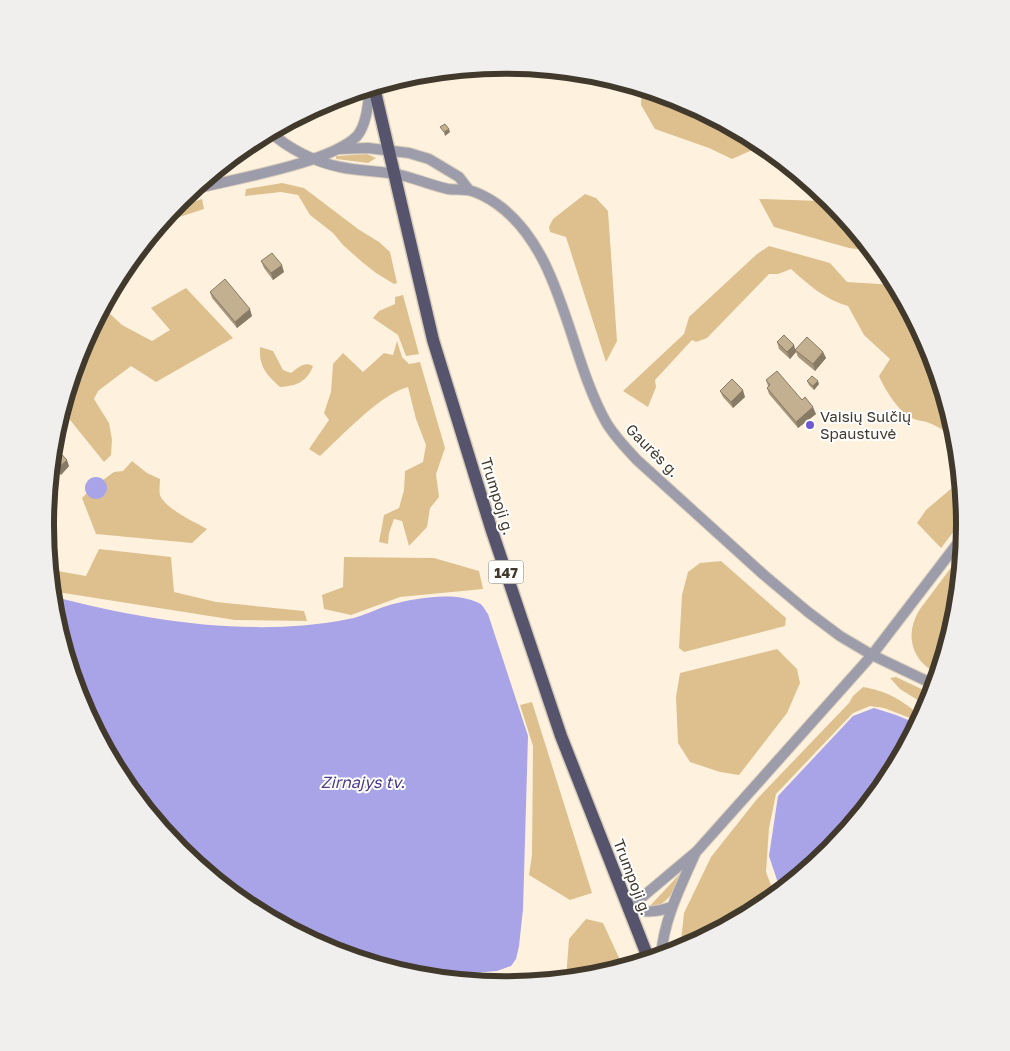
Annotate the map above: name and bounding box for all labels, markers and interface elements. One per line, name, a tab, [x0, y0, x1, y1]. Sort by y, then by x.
place label: Vaisių Sulčių Spaustuvė	[820, 407, 911, 442]
marker: Vaisių Sulčių Spaustuvė	[804, 419, 816, 431]
street label: Gaurės g.	[623, 420, 683, 480]
street label: Trumpoji g.	[478, 455, 518, 537]
road number: 147	[488, 560, 524, 584]
water label: Zirnajys tv.	[321, 772, 405, 792]
street label: Trumpoji g.	[610, 836, 656, 918]

